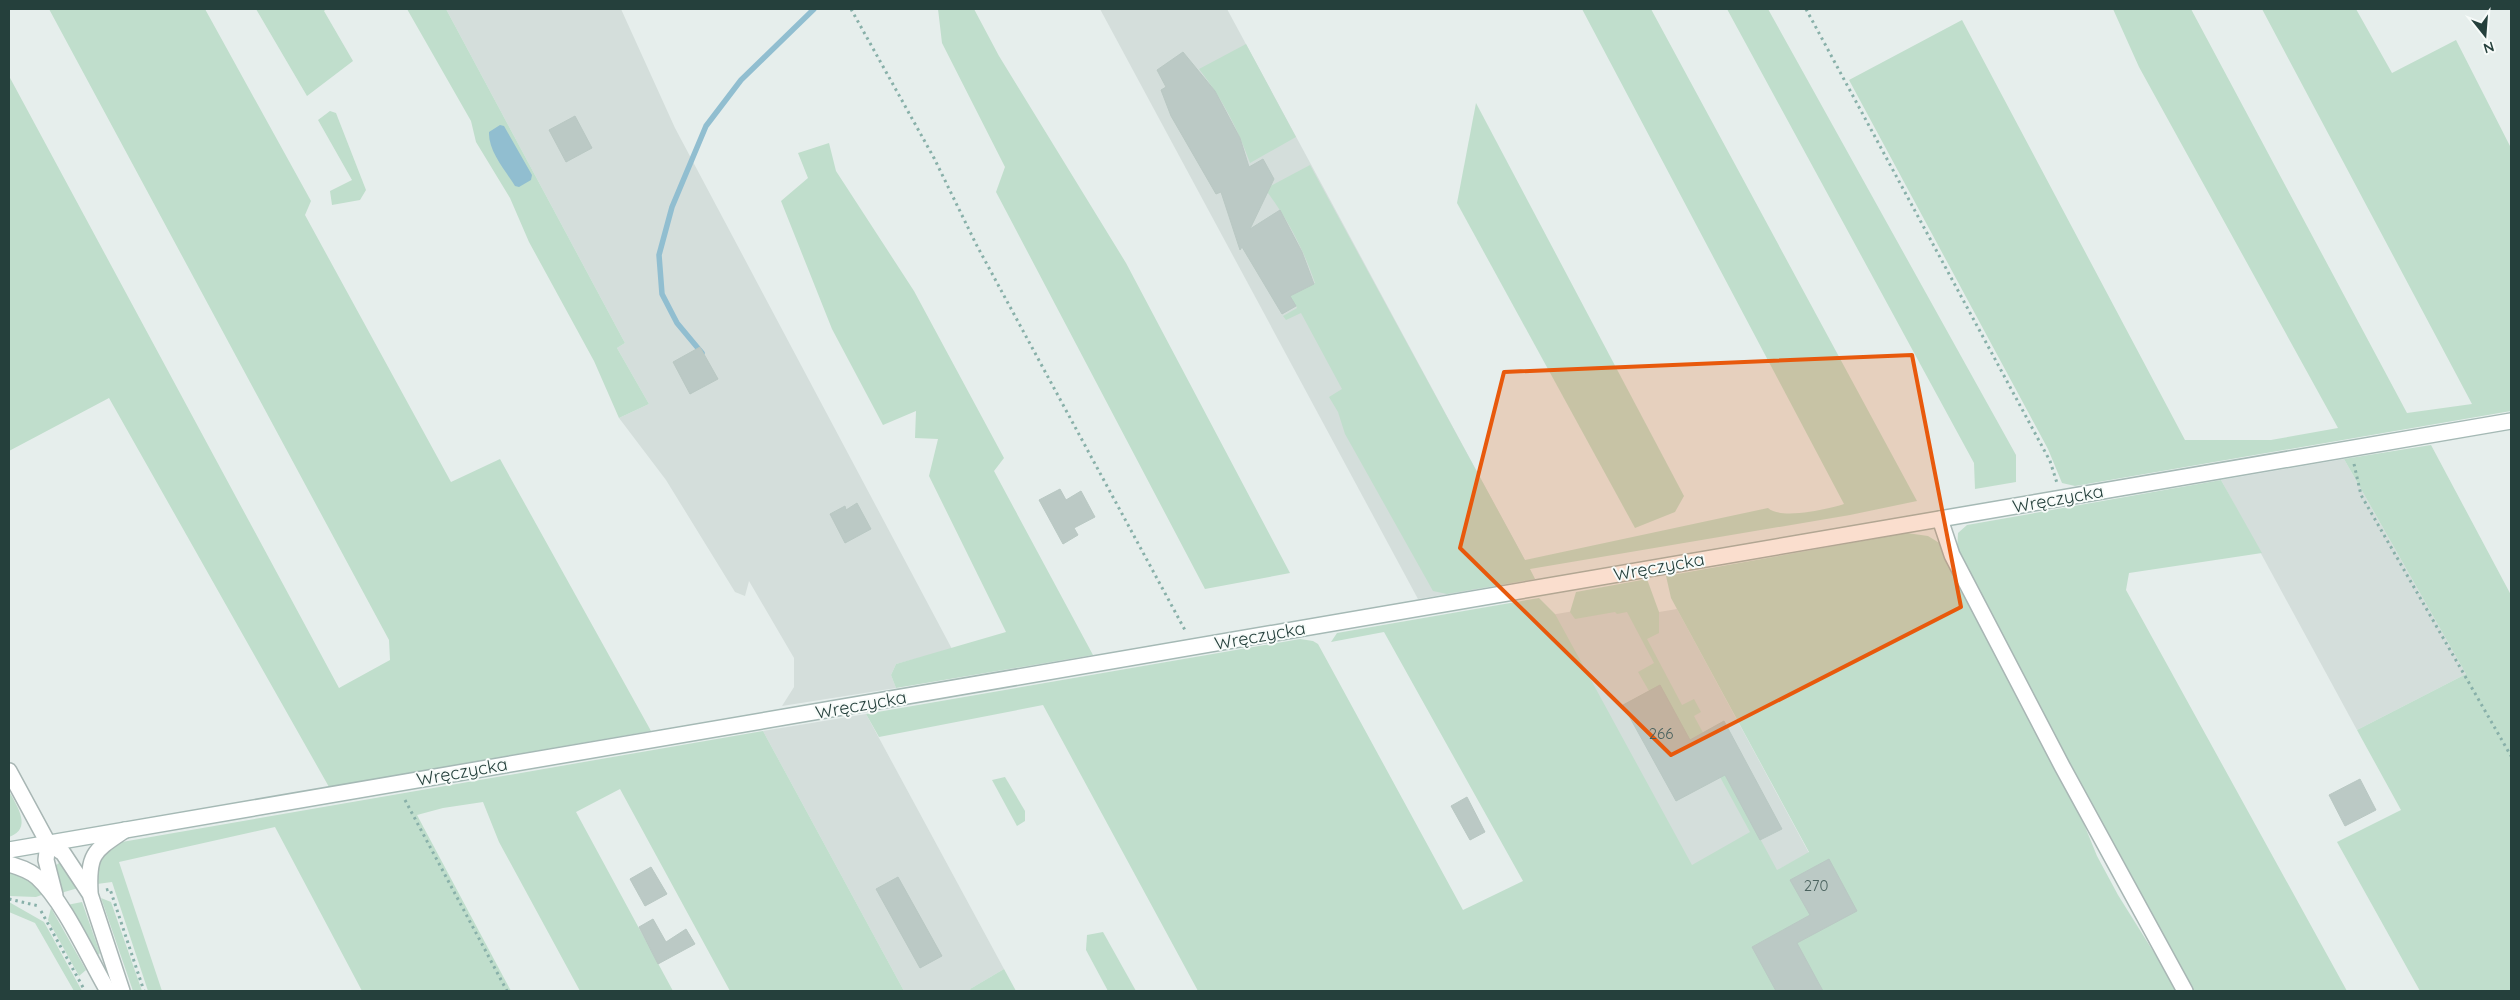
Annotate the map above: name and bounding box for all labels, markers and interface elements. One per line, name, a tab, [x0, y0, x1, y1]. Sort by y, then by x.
north arrow	[2460, 10, 2510, 60]
text: N	[2481, 37, 2496, 58]
street label: Wręczycka	[2011, 479, 2105, 518]
street label: Wręczycka	[1612, 547, 1706, 586]
street label: Wręczycka	[1213, 616, 1307, 655]
street label: Wręczycka	[814, 685, 908, 724]
house number: 266	[1649, 724, 1673, 743]
street label: Wręczycka	[415, 752, 509, 791]
house number: 270	[1804, 876, 1828, 895]

